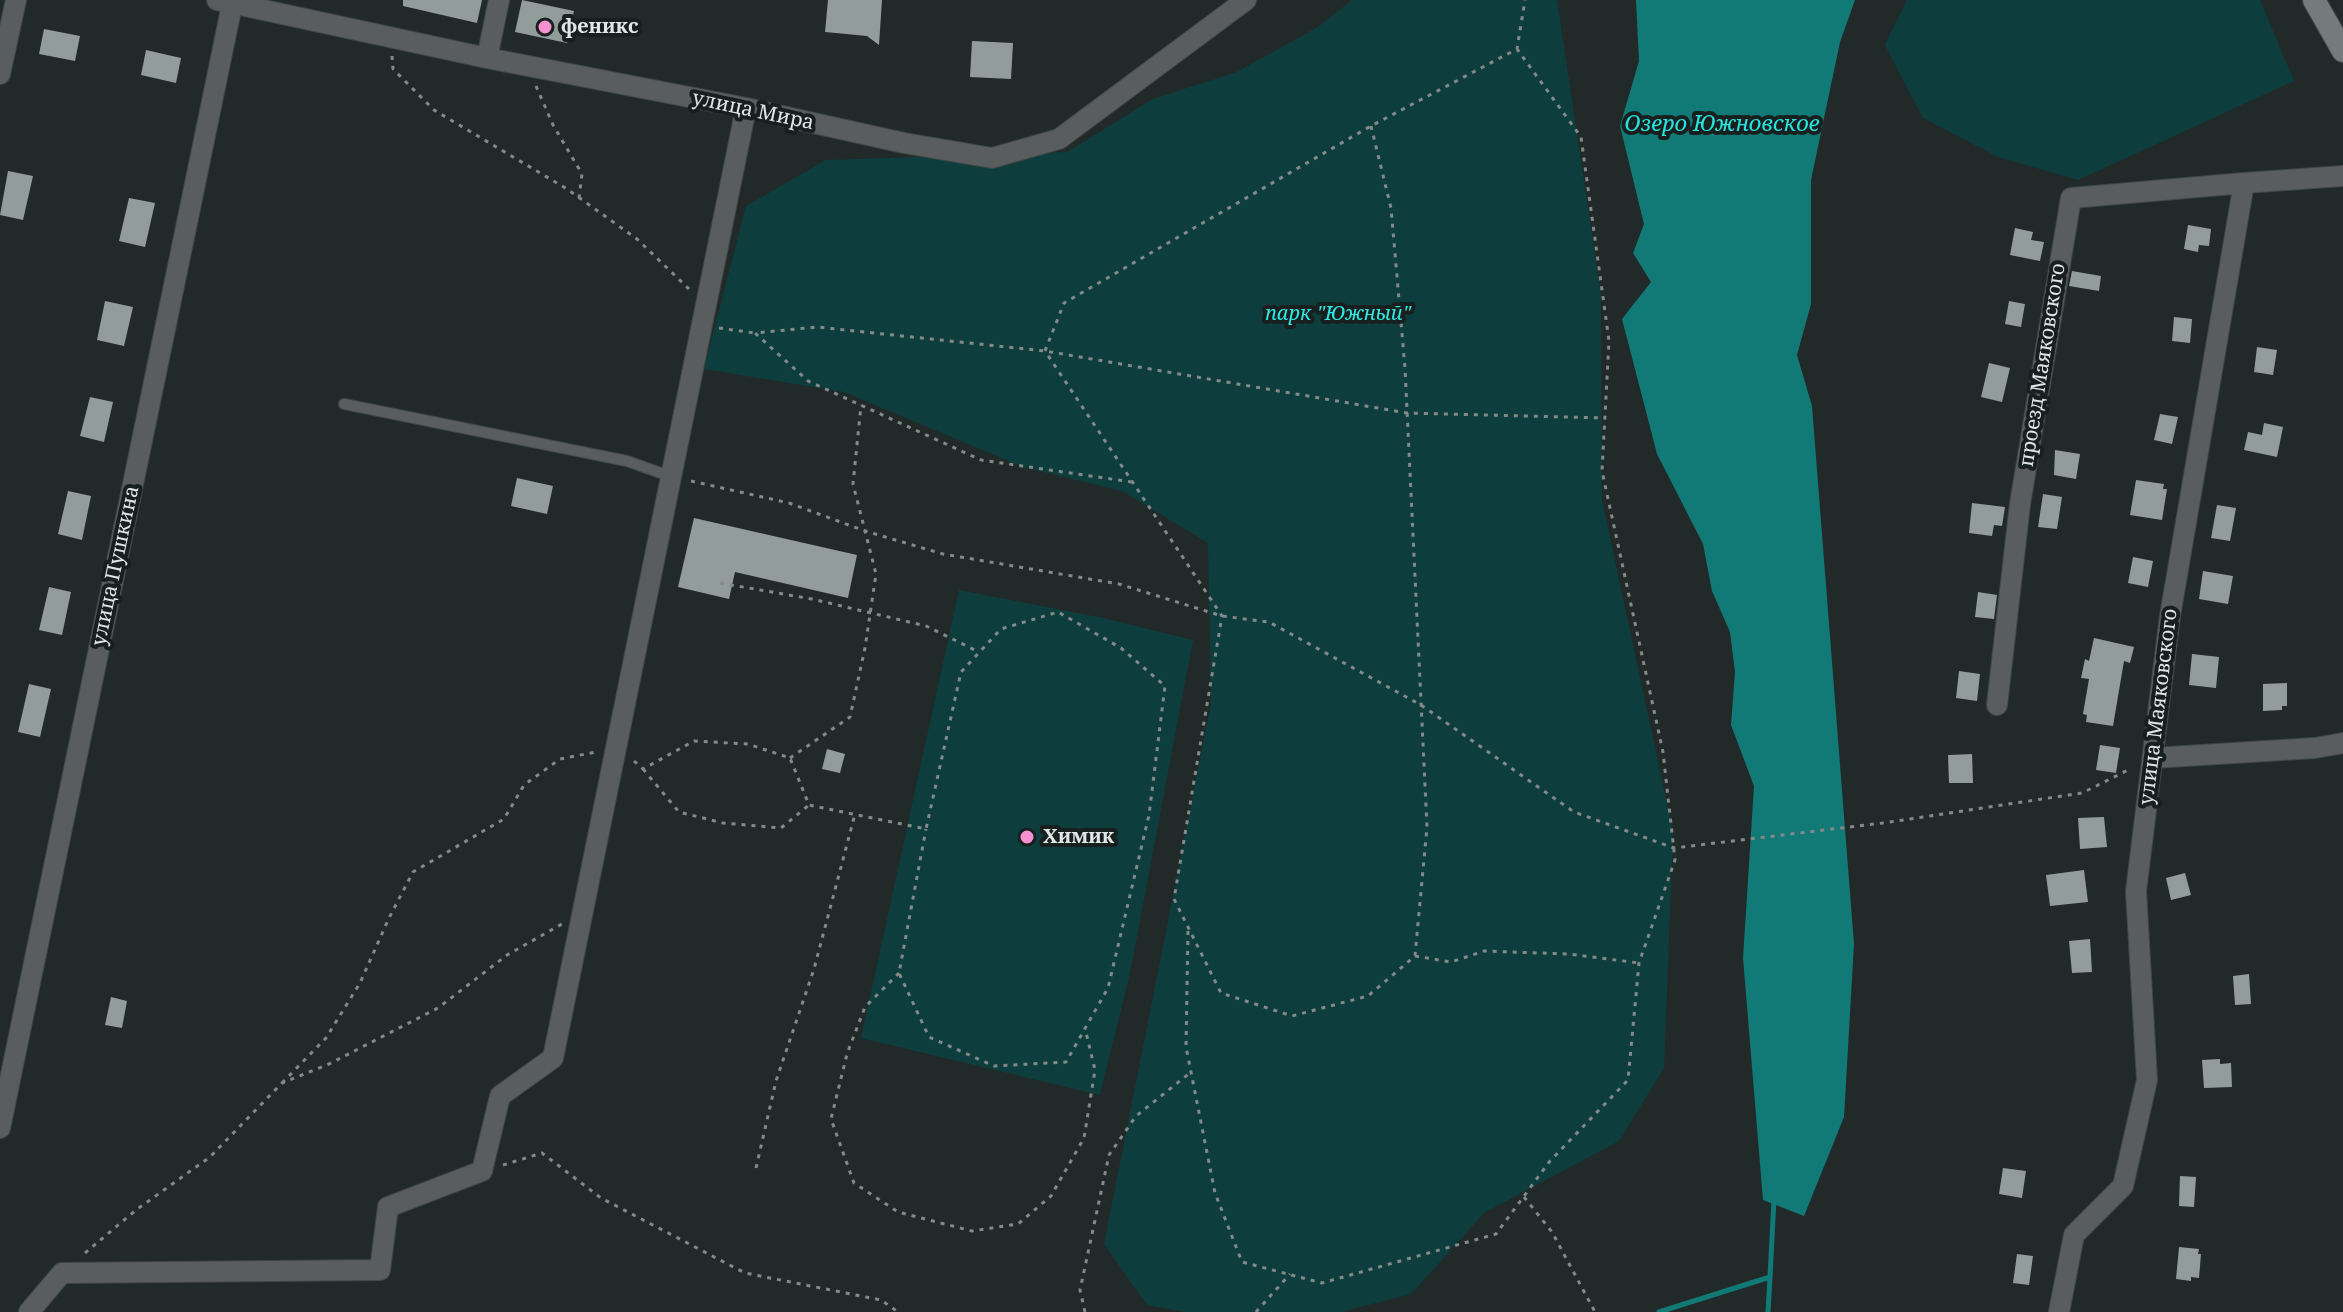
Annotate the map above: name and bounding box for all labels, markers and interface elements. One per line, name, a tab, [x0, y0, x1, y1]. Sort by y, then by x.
place label: феникс	[561, 15, 638, 39]
marker: феникс	[536, 18, 554, 36]
street label: улица Мира	[690, 86, 816, 136]
water label: Озеро Южновское	[1624, 112, 1820, 138]
street label: проезд Маяковского	[2015, 261, 2071, 469]
park label: парк "Южный"	[1265, 302, 1411, 326]
street label: улица Пушкина	[87, 484, 145, 648]
street label: улица Маяковского	[2135, 607, 2183, 807]
place label: Химик	[1043, 825, 1114, 849]
marker: Химик	[1018, 828, 1036, 846]

